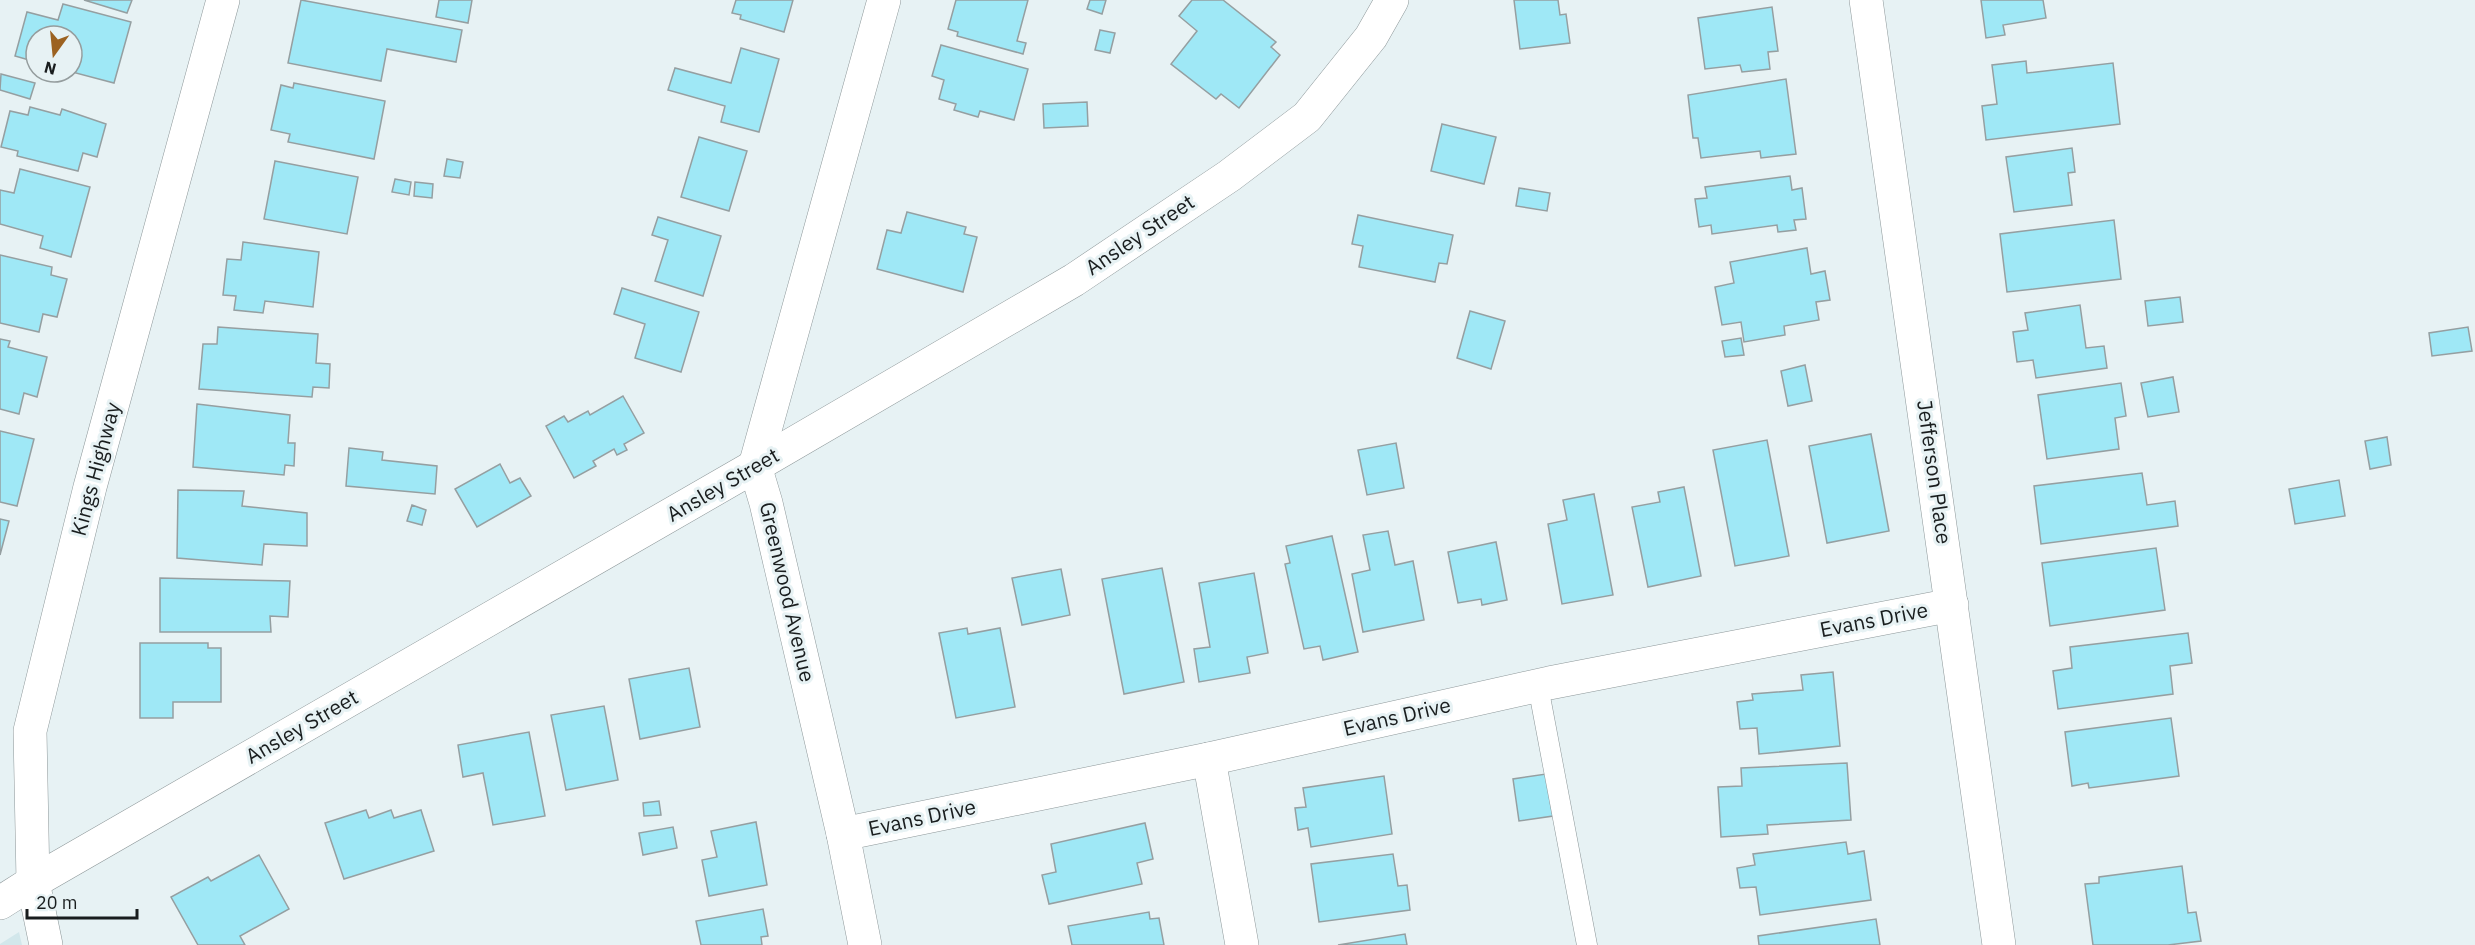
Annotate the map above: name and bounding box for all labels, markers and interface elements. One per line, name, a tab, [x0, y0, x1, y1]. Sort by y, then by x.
north arrow	[24, 24, 84, 84]
text: N	[42, 57, 58, 80]
street label: Ansley Street	[1079, 187, 1199, 281]
street label: Kings Highway	[64, 398, 126, 539]
street label: Jefferson Place	[1911, 398, 1959, 546]
street label: Ansley Street	[661, 441, 784, 528]
street label: Greenwood Avenue	[754, 499, 822, 685]
street label: Evans Drive	[1817, 595, 1930, 643]
street label: Ansley Street	[240, 683, 363, 770]
street label: Evans Drive	[1340, 690, 1453, 742]
street label: Evans Drive	[865, 792, 978, 842]
scale bar	[27, 882, 136, 920]
text: 20 m	[36, 891, 78, 914]

